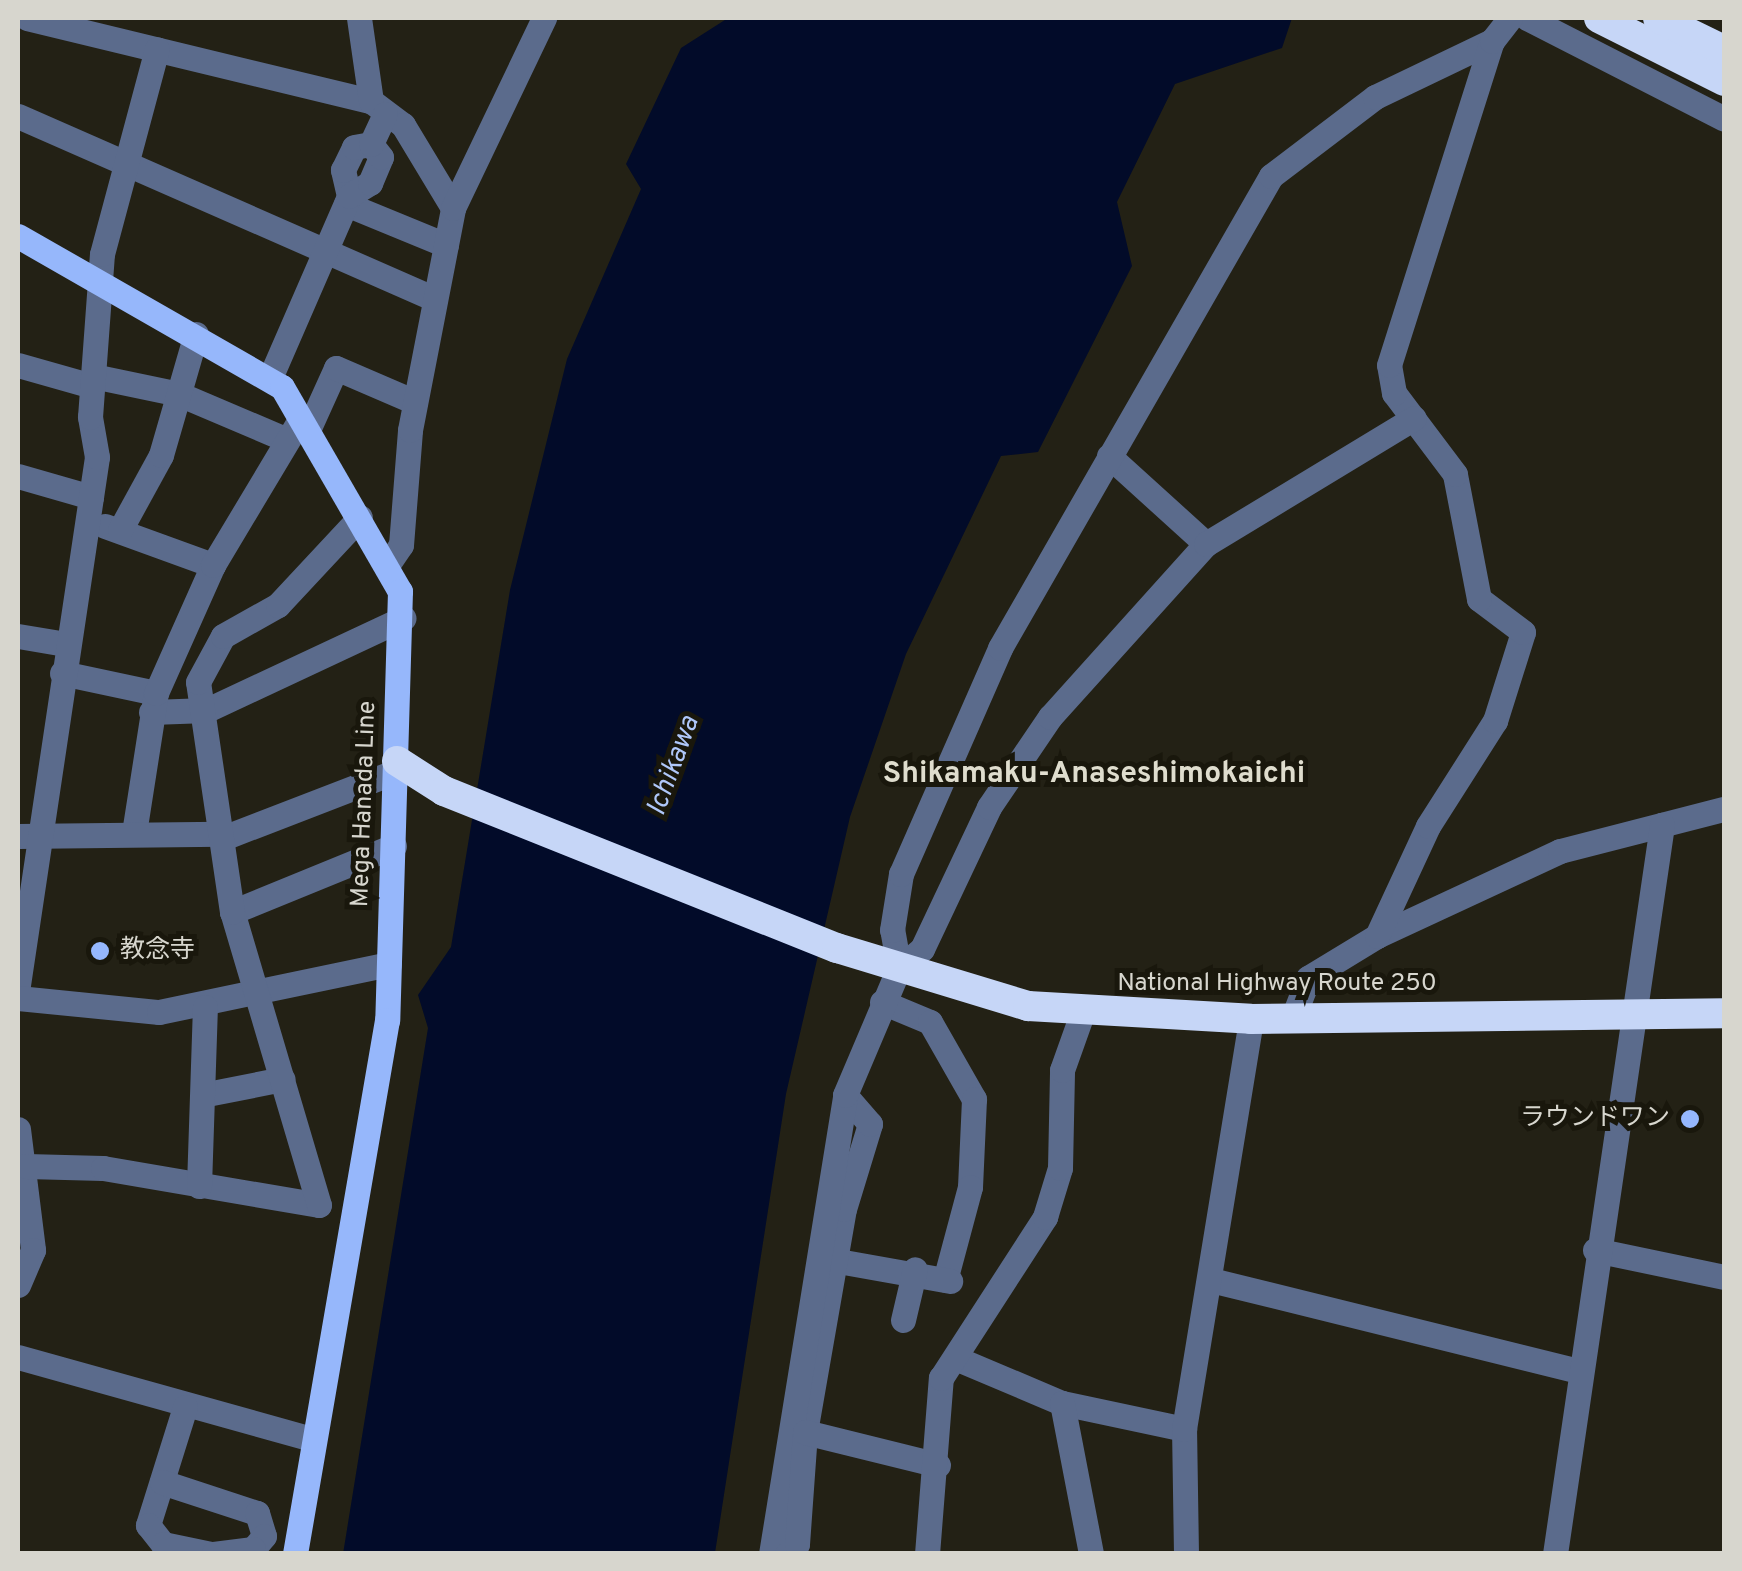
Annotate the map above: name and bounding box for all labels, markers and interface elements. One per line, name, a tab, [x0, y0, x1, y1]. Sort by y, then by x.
street label: Mega Hanada Line	[346, 700, 384, 908]
water label: Ichikawa	[640, 711, 708, 821]
district label: Shikamaku-Anaseshimokaichi	[883, 757, 1305, 793]
place label: 教念寺	[120, 936, 195, 966]
marker: 教念寺	[89, 940, 111, 962]
street label: National Highway Route 250	[1117, 969, 1437, 999]
place label: ラウンドワン	[1520, 1104, 1670, 1134]
marker: ラウンドワン	[1679, 1108, 1701, 1130]

